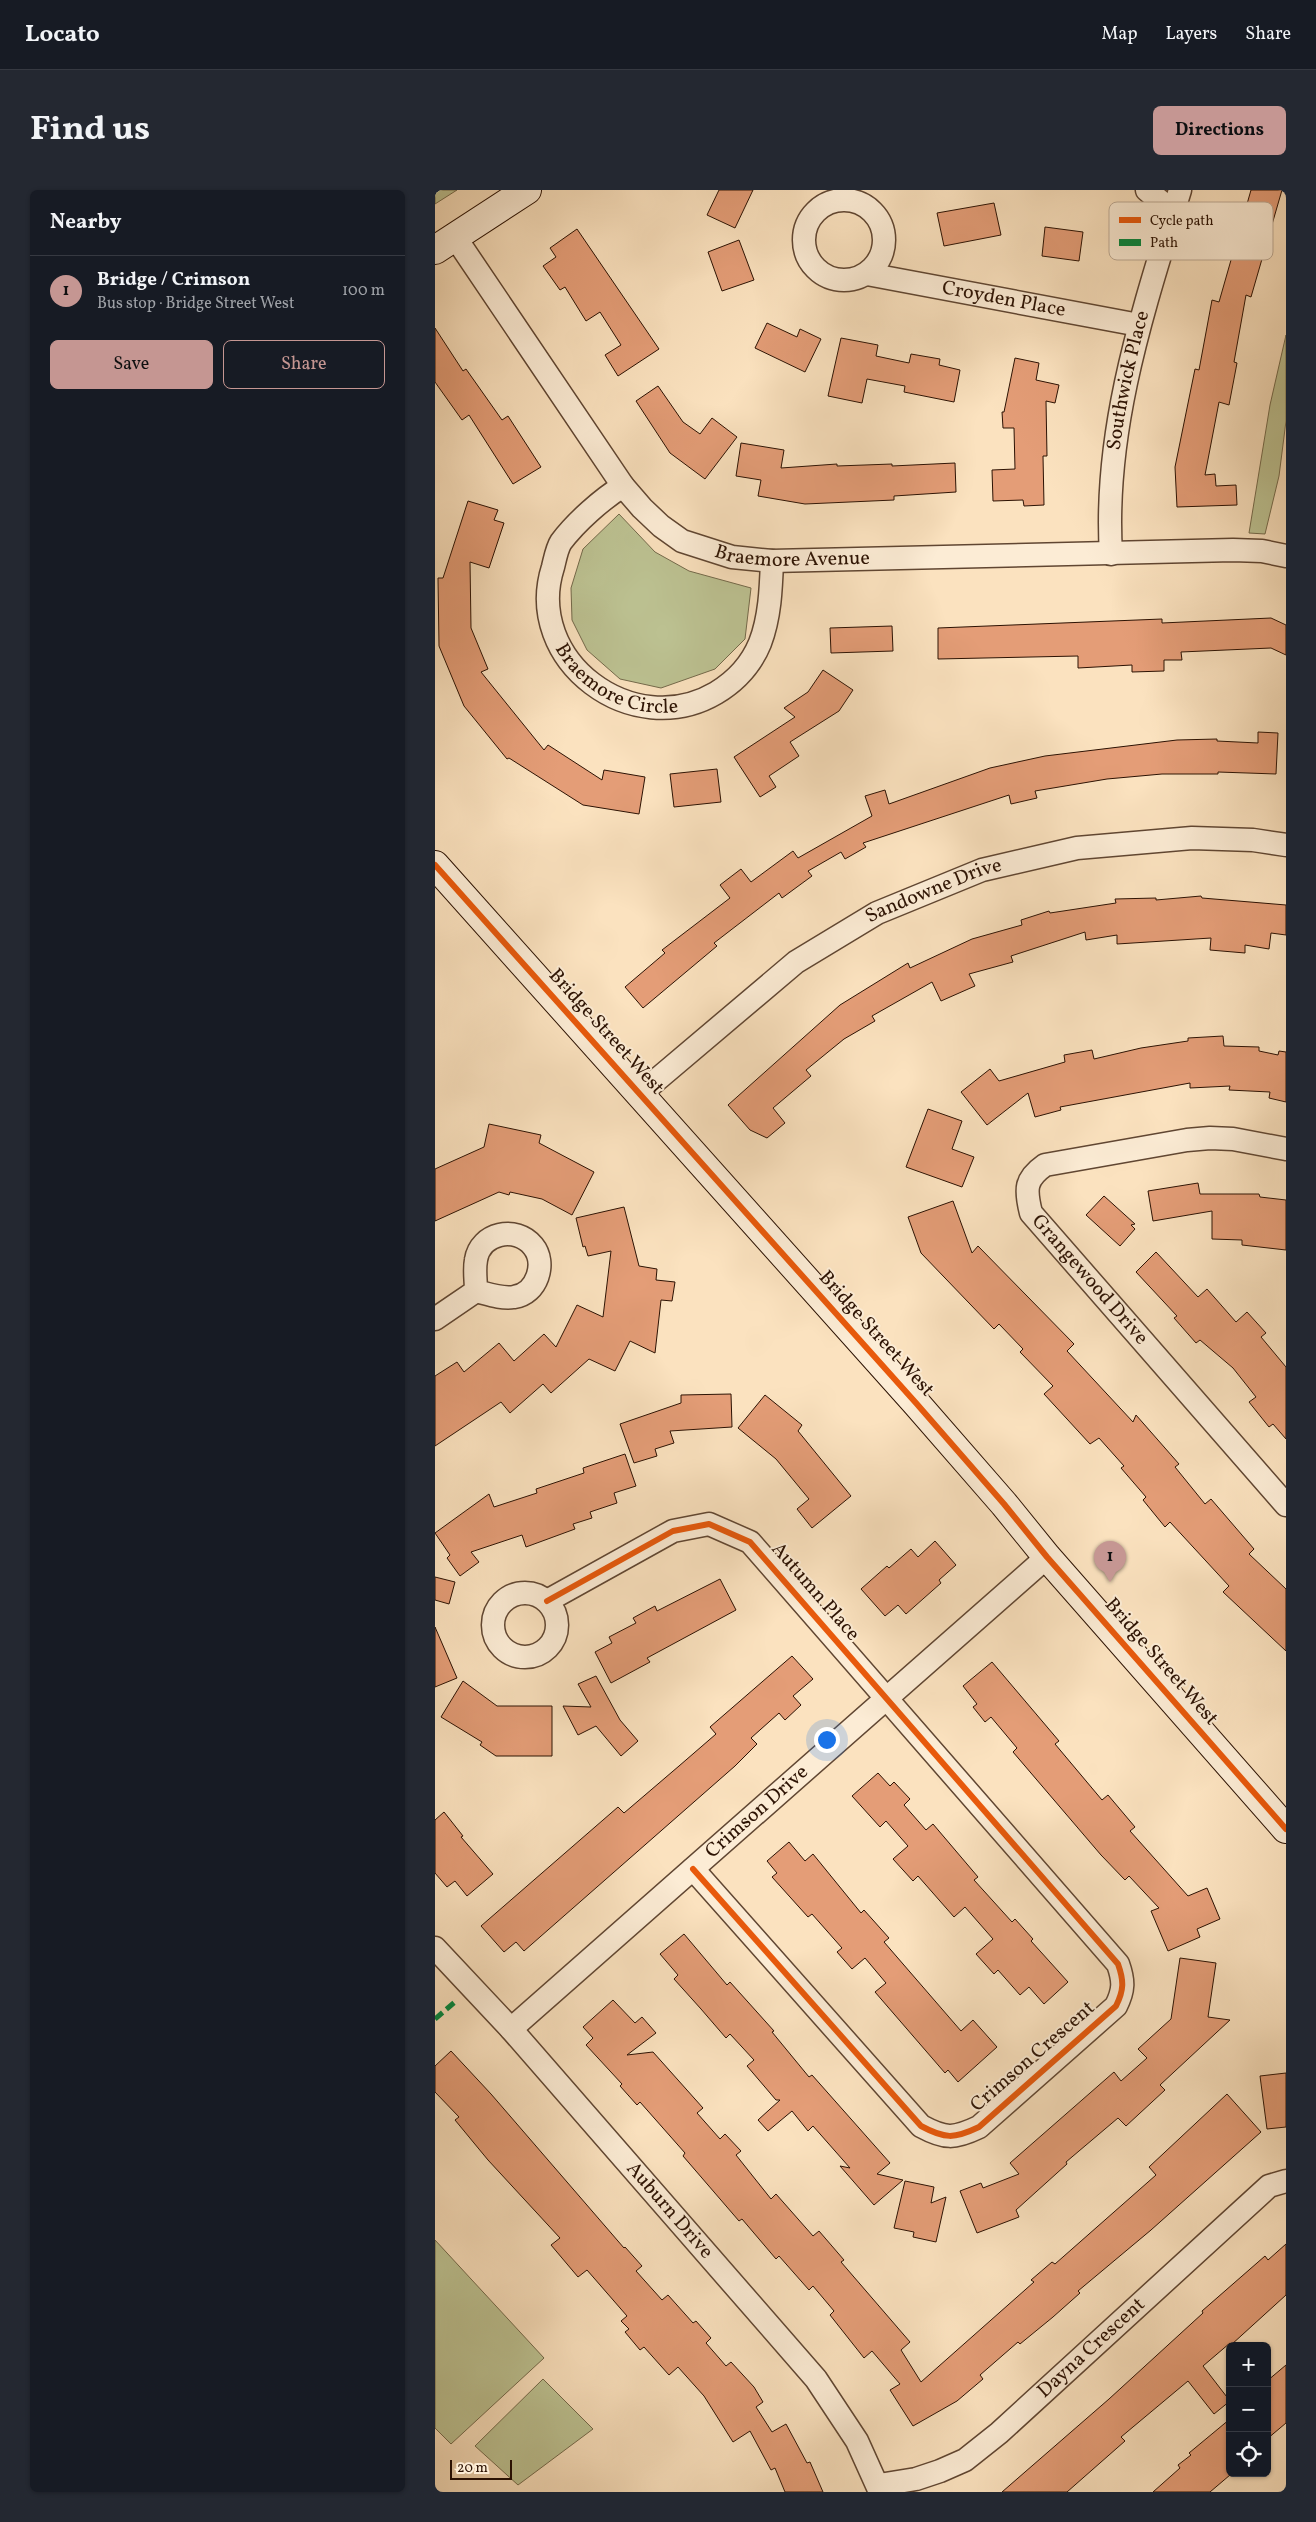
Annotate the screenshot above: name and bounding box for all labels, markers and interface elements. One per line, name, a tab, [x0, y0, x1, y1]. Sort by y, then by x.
text: Locato	[25, 18, 100, 52]
text: Map	[1101, 22, 1137, 47]
text: Layers	[1165, 22, 1217, 47]
text: Share	[1245, 22, 1291, 47]
text: Find us	[30, 106, 150, 154]
button: Directions	[1153, 106, 1286, 155]
legend	[1109, 202, 1273, 260]
text: Nearby	[50, 208, 121, 237]
text: Cycle path	[1150, 212, 1214, 231]
text: Path	[1150, 234, 1178, 253]
text: Bridge / Crimson	[97, 267, 250, 293]
street label: Croyden Place	[939, 274, 1068, 325]
text: 1	[63, 280, 69, 302]
text: 100 m	[342, 280, 385, 302]
text: Bus stop · Bridge Street West	[97, 293, 295, 315]
street label: Southwick Place	[1101, 308, 1157, 452]
button: Save	[50, 340, 213, 389]
button: Share	[223, 340, 385, 389]
street label: Braemore Avenue	[711, 538, 870, 575]
street label: Braemore Circle	[547, 638, 680, 722]
street label: Sandowne Drive	[860, 852, 1004, 931]
street label: Bridge Street West	[542, 963, 670, 1101]
street label: Grangewood Drive	[1025, 1208, 1154, 1351]
street label: Bridge Street West	[812, 1265, 940, 1403]
street label: Autumn Place	[764, 1536, 866, 1648]
pin: 1	[1094, 1541, 1126, 1582]
street label: Bridge Street West	[1098, 1592, 1224, 1732]
your location	[814, 1727, 840, 1753]
street label: Crimson Drive	[699, 1759, 815, 1865]
street label: Crimson Crescent	[965, 1995, 1101, 2119]
street label: Auburn Drive	[619, 2156, 719, 2265]
street label: Dayna Crescent	[1031, 2292, 1152, 2405]
map controls	[1226, 2342, 1271, 2477]
button: +	[1226, 2342, 1271, 2387]
button: −	[1226, 2387, 1271, 2432]
button: locate	[1226, 2432, 1271, 2477]
scale bar	[450, 2457, 513, 2480]
text: 20 m	[457, 2459, 488, 2478]

